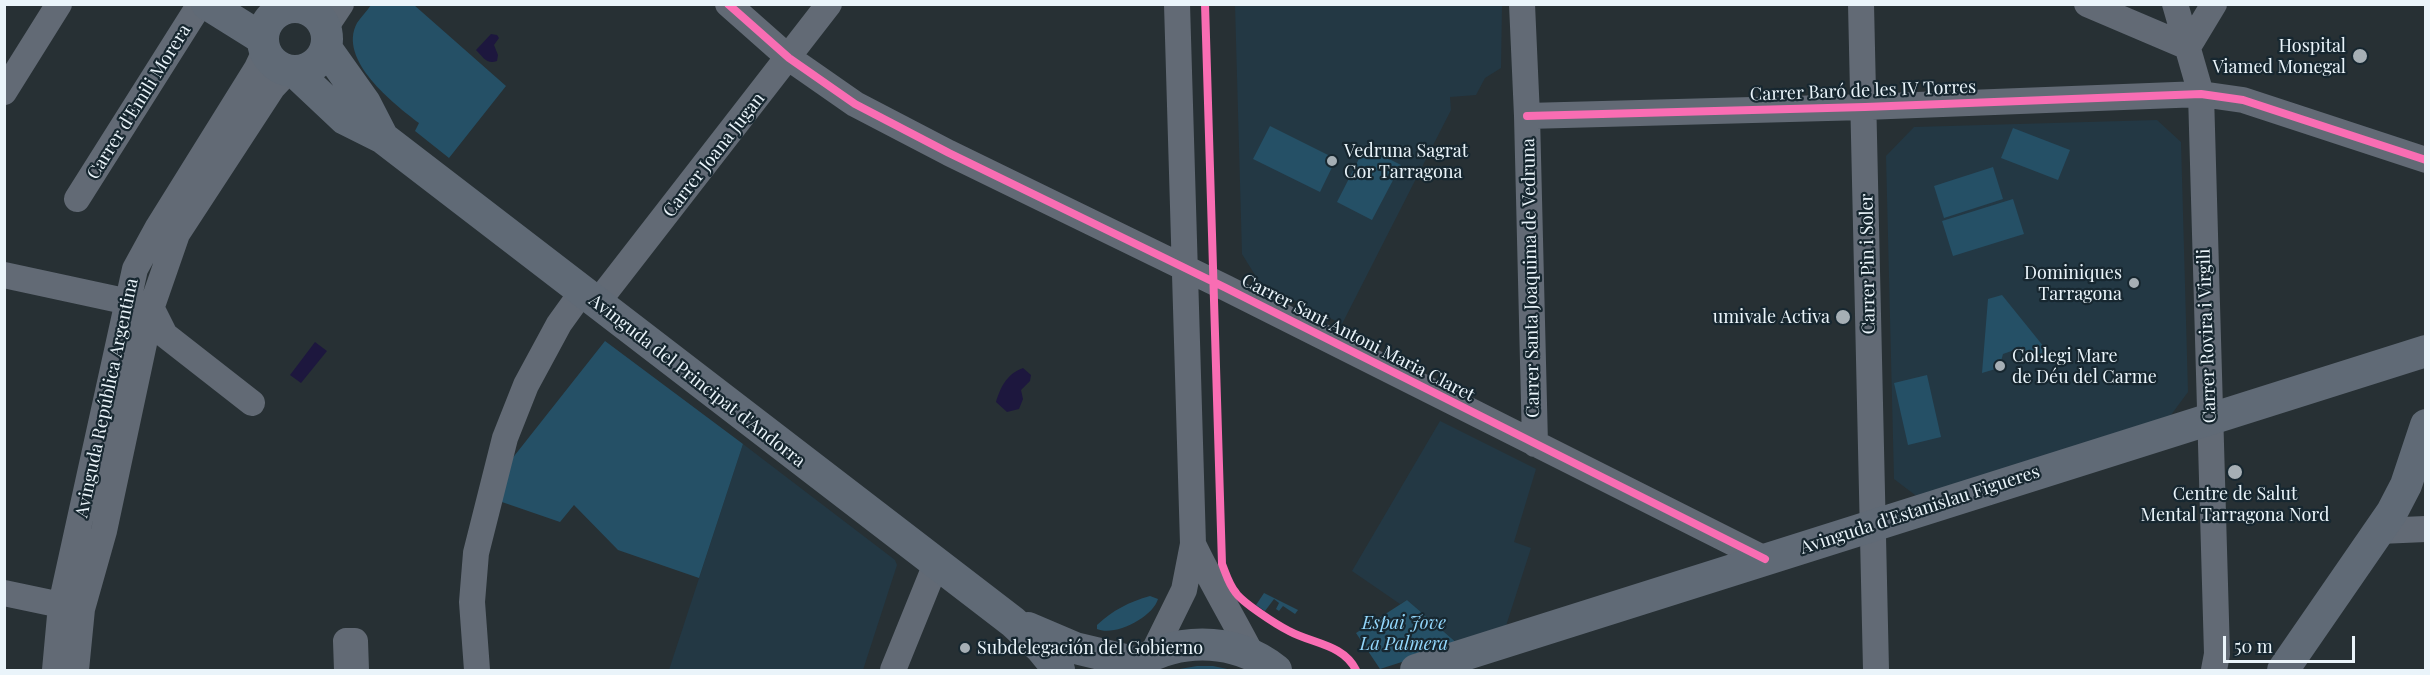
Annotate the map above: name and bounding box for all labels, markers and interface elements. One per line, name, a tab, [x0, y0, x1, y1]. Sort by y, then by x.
street label: Carrer d'Emili Morera	[83, 21, 195, 183]
place label: Hospital Viamed Monegal	[2212, 35, 2346, 78]
marker: Hospital Viamed Monegal	[2351, 47, 2369, 65]
street label: Carrer Baró de les IV Torres	[1749, 76, 1977, 106]
street label: Carrer Joana Jugan	[659, 88, 769, 222]
street label: Carrer Santa Joaquima de Vedruna	[1518, 138, 1544, 418]
place label: Vedruna Sagrat Cor Tarragona	[1344, 140, 1468, 182]
marker: Vedruna Sagrat Cor Tarragona	[1325, 154, 1339, 168]
street label: Carrer Pin i Soler	[1856, 193, 1880, 335]
street label: Carrer Rovira i Virgili	[2193, 248, 2221, 424]
place label: Dominiques Tarragona	[2024, 262, 2122, 304]
street label: Carrer Sant Antoni Maria Claret	[1238, 270, 1478, 406]
street label: Avinguda República Argentina	[71, 276, 143, 520]
marker: Dominiques Tarragona	[2127, 276, 2141, 290]
street label: Avinguda del Principat d'Andorra	[585, 290, 809, 472]
place label: umivale Activa	[1713, 306, 1830, 328]
marker: umivale Activa	[1834, 308, 1852, 326]
place label: Col·legi Mare de Déu del Carme	[2012, 345, 2157, 388]
marker: Col·legi Mare de Déu del Carme	[1993, 359, 2007, 373]
street label: Avinguda d'Estanislau Figueres	[1798, 461, 2042, 559]
marker: Centre de Salut Mental Tarragona Nord	[2226, 463, 2244, 481]
place label: Centre de Salut Mental Tarragona Nord	[2141, 483, 2329, 526]
park label: Espai Jove La Palmera	[1360, 612, 1448, 654]
scale bar	[2226, 624, 2358, 662]
text: 50 m	[2234, 634, 2273, 658]
place label: Subdelegación del Gobierno	[977, 637, 1203, 659]
marker: Subdelegación del Gobierno	[958, 641, 972, 655]

